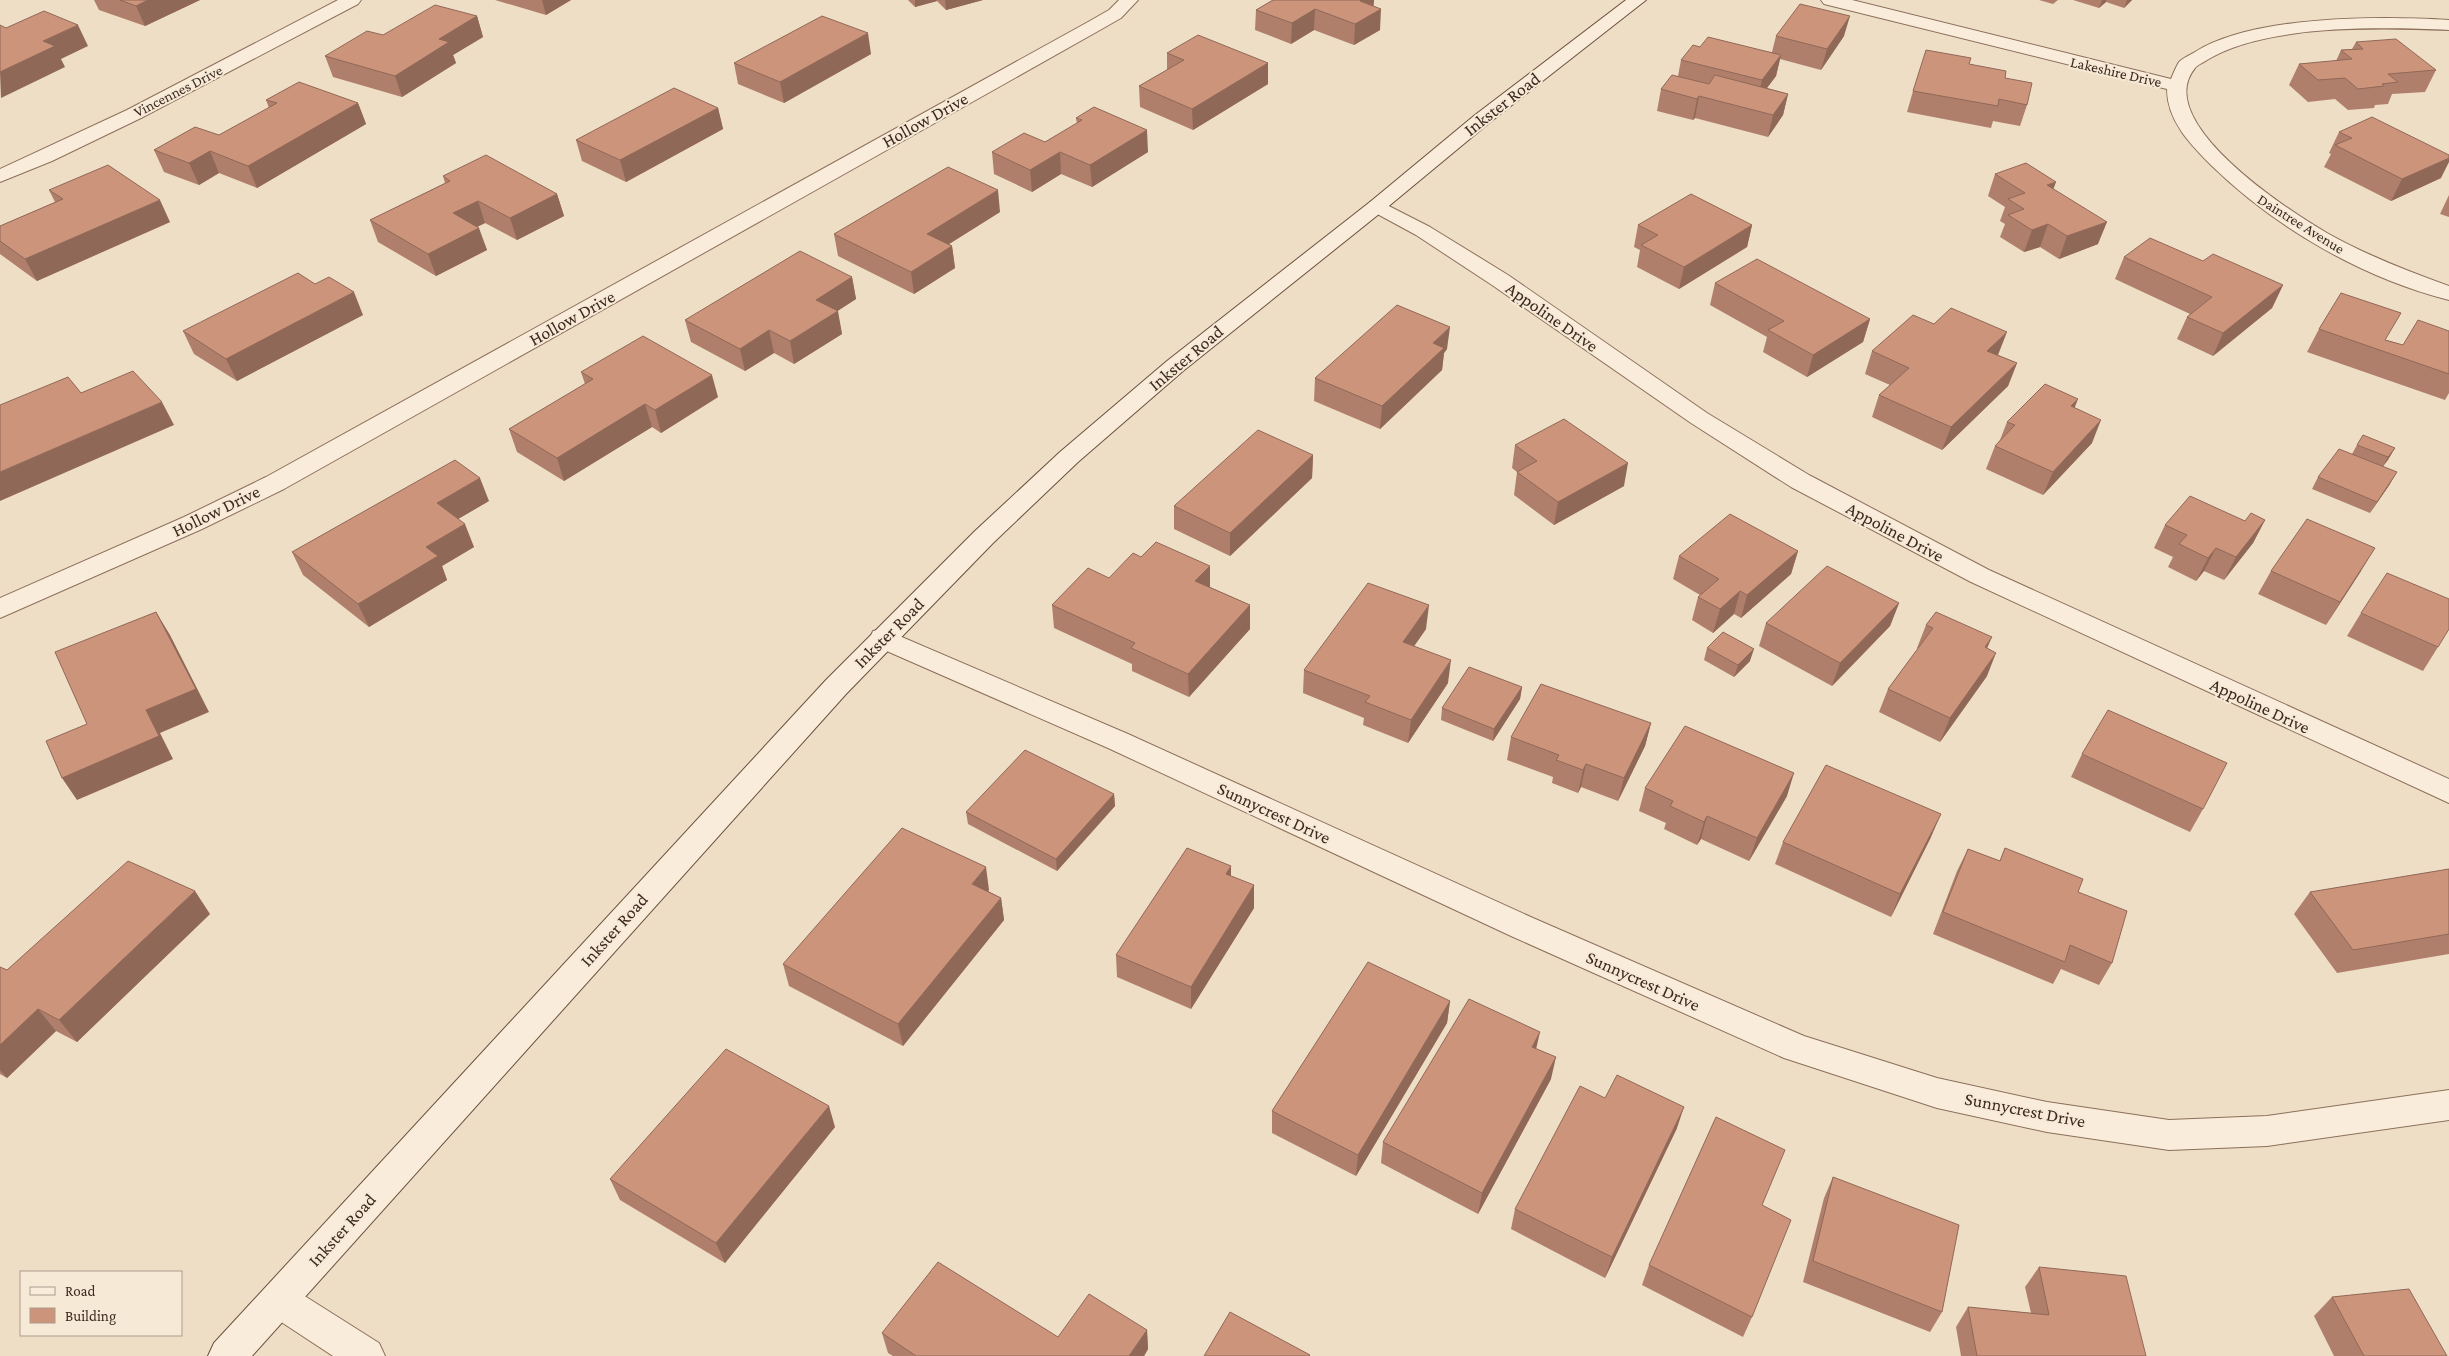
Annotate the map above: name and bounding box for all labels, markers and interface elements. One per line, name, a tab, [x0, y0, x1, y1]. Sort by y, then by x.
street label: Lakeshire Drive	[2069, 54, 2163, 90]
street label: Vincennes Drive	[131, 62, 225, 120]
street label: Inkster Road	[1460, 68, 1544, 140]
street label: Hollow Drive	[879, 88, 971, 152]
street label: Daintree Avenue	[2255, 191, 2348, 257]
street label: Appoline Drive	[1502, 278, 1602, 356]
street label: Hollow Drive	[526, 286, 618, 350]
street label: Inkster Road	[1145, 321, 1228, 395]
street label: Hollow Drive	[169, 481, 263, 541]
street label: Appoline Drive	[1843, 498, 1947, 566]
street label: Inkster Road	[850, 593, 929, 672]
street label: Appoline Drive	[2207, 674, 2313, 738]
street label: Sunnycrest Drive	[1214, 778, 1334, 848]
street label: Inkster Road	[576, 889, 652, 970]
street label: Sunnycrest Drive	[1583, 947, 1703, 1015]
street label: Sunnycrest Drive	[1963, 1089, 2087, 1132]
street label: Inkster Road	[304, 1189, 380, 1270]
legend	[20, 1271, 182, 1336]
text: Road	[65, 1283, 96, 1299]
text: Building	[65, 1308, 116, 1325]

